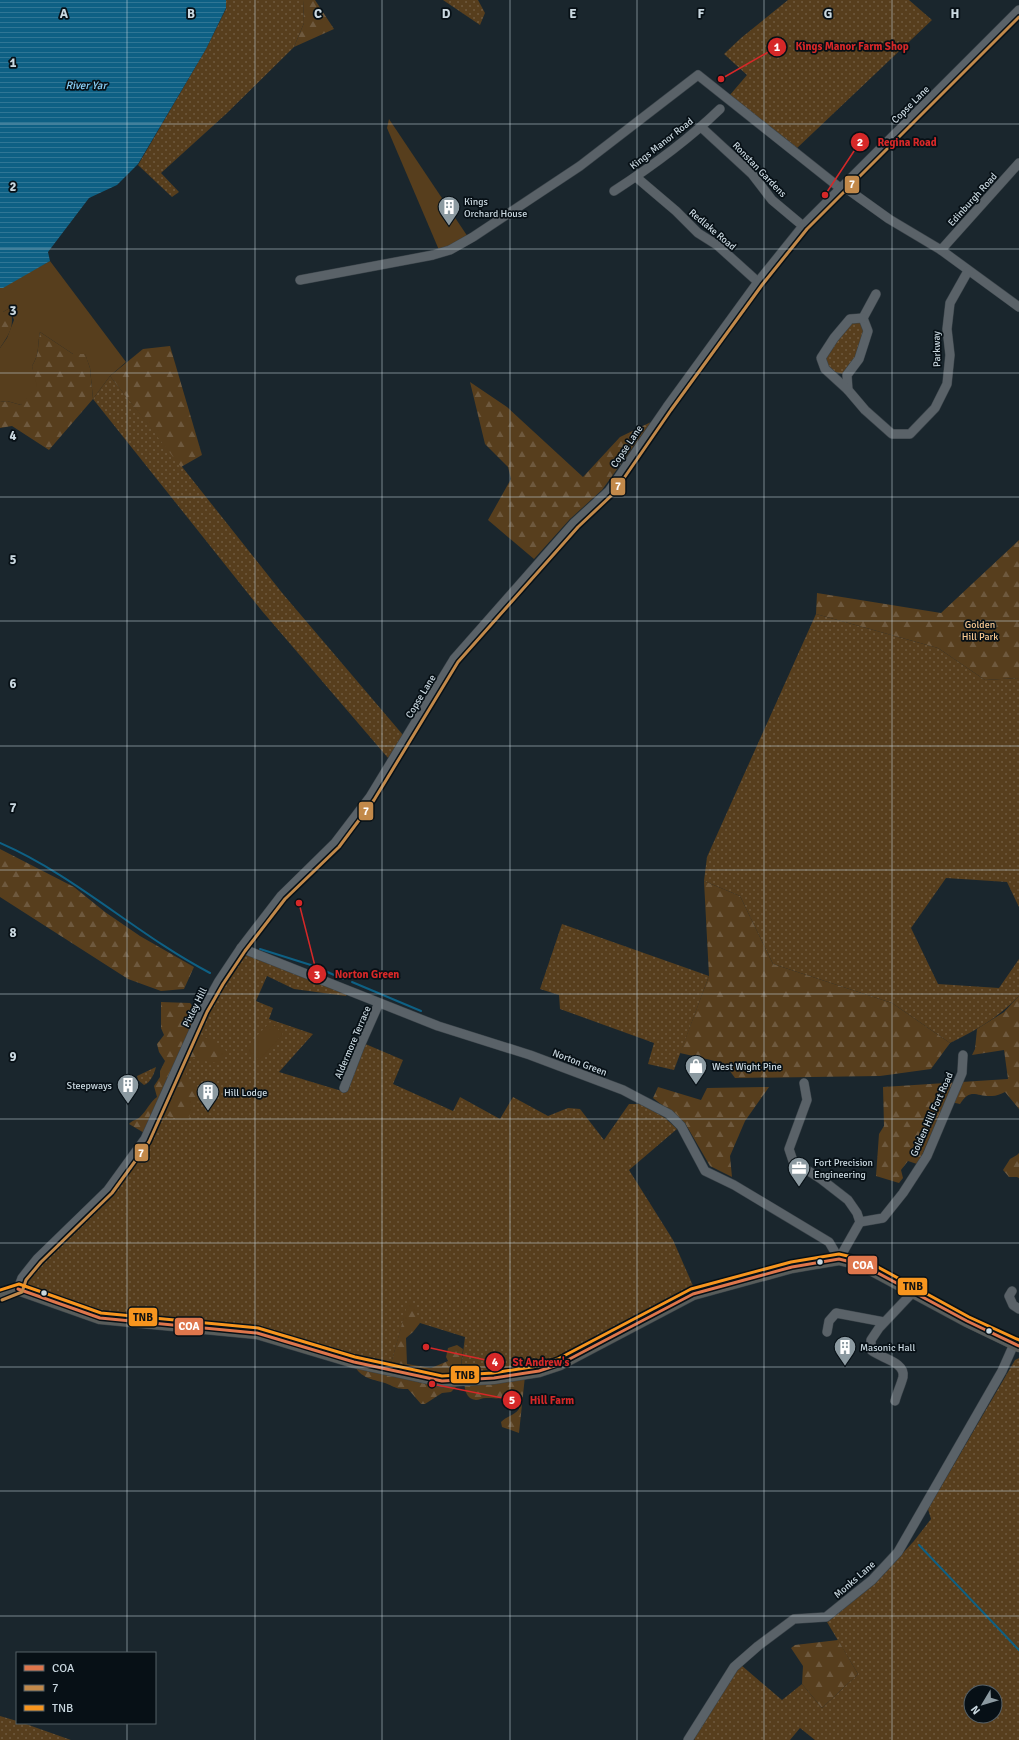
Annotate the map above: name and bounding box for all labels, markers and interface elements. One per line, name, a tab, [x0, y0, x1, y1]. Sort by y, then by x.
text: A	[60, 6, 69, 22]
text: B	[187, 6, 195, 22]
text: C	[314, 6, 322, 22]
text: D	[442, 6, 451, 22]
text: E	[569, 6, 577, 22]
text: F	[698, 6, 705, 22]
text: G	[824, 6, 832, 22]
text: H	[951, 6, 959, 22]
callout: Kings Manor Farm Shop	[767, 35, 916, 58]
text: 1	[774, 40, 781, 55]
text: Kings Manor Farm Shop	[795, 40, 909, 53]
text: 1	[9, 55, 17, 71]
water label: River Yar	[66, 79, 108, 92]
street label: Copse Lane	[889, 83, 932, 126]
street label: Kings Manor Road	[628, 115, 696, 172]
callout: Regina Road	[850, 130, 945, 153]
text: 2	[857, 135, 863, 150]
text: Regina Road	[877, 136, 937, 149]
street label: Ronstan Gardens	[730, 140, 789, 200]
street label: Edinburgh Road	[946, 171, 1000, 229]
line badge: 7	[844, 175, 860, 194]
text: 7	[849, 178, 855, 191]
text: 2	[9, 179, 17, 195]
building icon: Kings Orchard House	[436, 194, 462, 227]
place label: Kings Orchard House	[464, 196, 527, 220]
street label: Redlake Road	[686, 207, 738, 253]
text: 3	[9, 303, 17, 319]
street label: Parkway	[931, 331, 943, 367]
street label: Copse Lane	[608, 423, 645, 470]
text: 4	[9, 428, 17, 444]
line badge: 7	[610, 477, 626, 496]
text: 7	[615, 480, 621, 493]
text: 5	[9, 552, 17, 568]
park label: Golden Hill Park	[962, 619, 998, 643]
street label: Copse Lane	[403, 673, 439, 720]
text: 6	[9, 676, 17, 692]
text: 7	[9, 800, 17, 816]
line badge: 7	[358, 801, 374, 821]
text: 7	[363, 805, 369, 818]
text: 8	[9, 925, 17, 941]
callout: Norton Green	[307, 963, 407, 986]
text: 3	[314, 968, 320, 983]
text: Norton Green	[335, 968, 399, 981]
street label: Pixley Hill	[180, 986, 210, 1029]
street label: Aldermore Terrace	[332, 1004, 374, 1081]
street label: Norton Green	[551, 1047, 609, 1079]
text: 9	[9, 1049, 17, 1065]
shop icon: West Wight Pine	[683, 1053, 709, 1086]
place label: West Wight Pine	[712, 1061, 782, 1073]
street label: Golden Hill Fort Road	[908, 1070, 956, 1158]
building icon: Steepways	[115, 1072, 141, 1105]
building icon: Hill Lodge	[195, 1079, 221, 1112]
place label: Steepways	[67, 1080, 113, 1092]
place label: Hill Lodge	[224, 1087, 267, 1099]
line badge: 7	[134, 1143, 149, 1162]
text: 7	[138, 1147, 144, 1160]
office icon: Fort Precision Engineering	[786, 1155, 812, 1188]
place label: Fort Precision Engineering	[814, 1157, 873, 1181]
line badge: COA	[847, 1255, 878, 1275]
unlabelled marker	[815, 1257, 825, 1267]
text: COA	[853, 1259, 873, 1272]
line badge: TNB	[897, 1277, 928, 1296]
text: TNB	[903, 1280, 923, 1293]
unlabelled marker	[39, 1288, 49, 1298]
line badge: TNB	[128, 1307, 158, 1327]
text: TNB	[133, 1311, 153, 1324]
line badge: COA	[174, 1317, 204, 1336]
text: COA	[179, 1320, 199, 1333]
unlabelled marker	[984, 1326, 994, 1336]
building icon: Masonic Hall	[832, 1334, 858, 1367]
place label: Masonic Hall	[860, 1342, 915, 1354]
callout: St Andrew's	[485, 1350, 578, 1373]
text: 4	[492, 1355, 499, 1370]
text: St Andrew's	[513, 1356, 570, 1369]
line badge: TNB	[450, 1365, 480, 1384]
text: TNB	[455, 1369, 475, 1382]
callout: Hill Farm	[502, 1388, 582, 1411]
text: 5	[509, 1393, 515, 1408]
text: Hill Farm	[530, 1394, 574, 1407]
street label: Monks Lane	[831, 1559, 878, 1601]
legend	[16, 1652, 156, 1724]
text: COA	[52, 1661, 75, 1676]
text: 7	[52, 1681, 58, 1696]
north arrow	[963, 1684, 1003, 1724]
text: TNB	[52, 1701, 73, 1716]
text: N	[968, 1703, 983, 1717]

